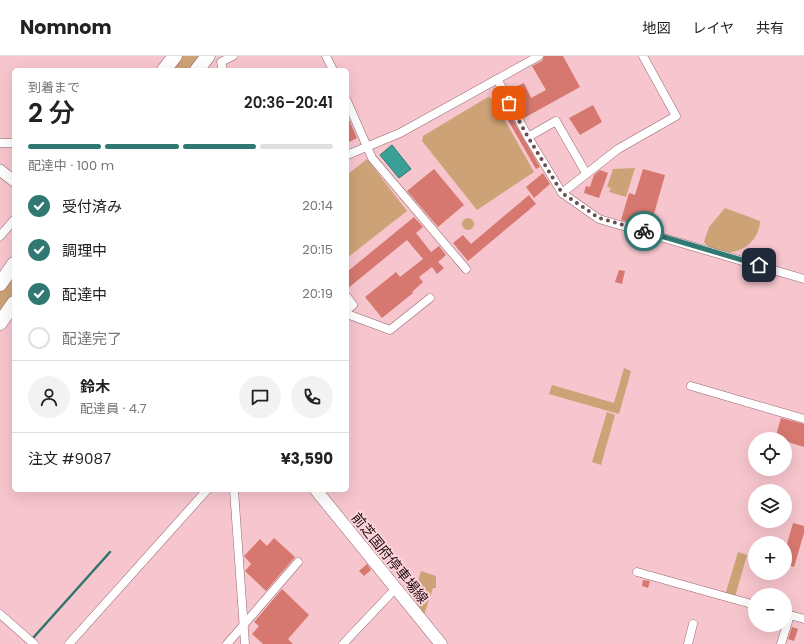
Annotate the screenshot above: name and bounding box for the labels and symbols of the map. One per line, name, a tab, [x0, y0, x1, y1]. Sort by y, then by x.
pin	[492, 86, 526, 120]
courier	[624, 211, 664, 251]
pin	[742, 248, 776, 282]
street label: 前芝国府停車場線	[347, 508, 433, 608]

